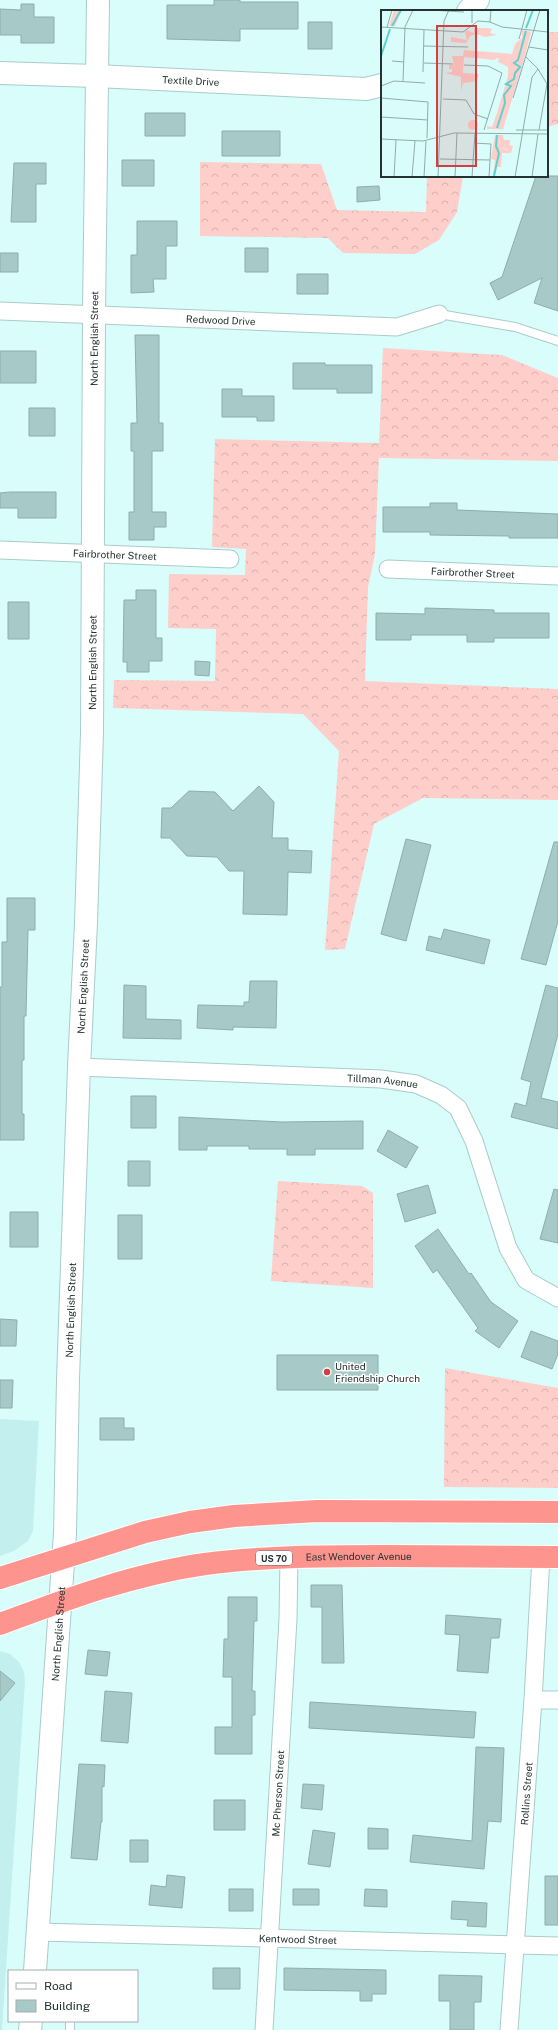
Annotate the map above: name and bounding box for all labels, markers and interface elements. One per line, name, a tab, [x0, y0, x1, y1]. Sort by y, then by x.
inset map	[381, 10, 548, 177]
street label: Textile Drive	[162, 73, 220, 88]
street label: North English Street	[88, 291, 100, 386]
street label: Redwood Drive	[186, 313, 256, 327]
street label: Fairbrother Street	[73, 547, 157, 562]
street label: Fairbrother Street	[431, 565, 515, 580]
street label: North English Street	[86, 615, 99, 710]
street label: North English Street	[75, 938, 91, 1034]
street label: Tillman Avenue	[347, 1072, 419, 1090]
street label: North English Street	[63, 1262, 78, 1358]
place label: United Friendship Church	[335, 1360, 420, 1384]
marker: United Friendship Church	[322, 1367, 332, 1377]
street label: East Wendover Avenue	[305, 1550, 412, 1563]
road number: US 70	[256, 1551, 292, 1565]
street label: North English Street	[49, 1586, 67, 1682]
street label: Mc Pherson Street	[269, 1750, 286, 1837]
street label: Rollins Street	[518, 1762, 534, 1826]
street label: Kentwood Street	[259, 1932, 337, 1946]
legend	[8, 1970, 138, 2022]
text: Road	[44, 1979, 72, 1993]
text: Building	[44, 1999, 90, 2013]

